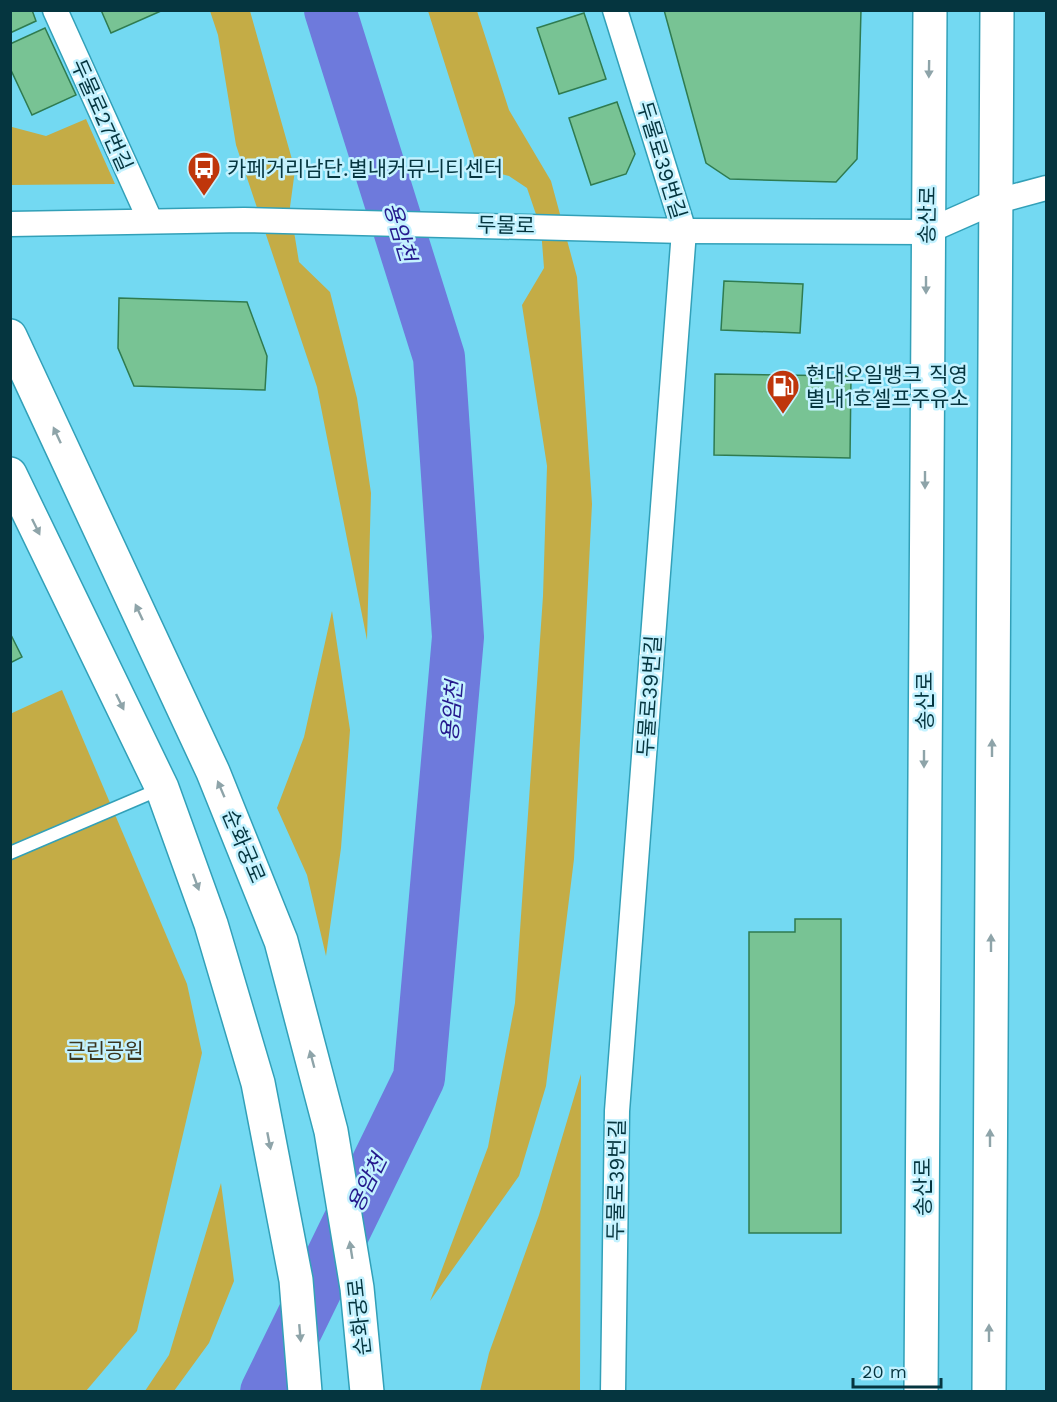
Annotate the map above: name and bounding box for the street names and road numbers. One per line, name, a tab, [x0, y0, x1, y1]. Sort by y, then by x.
street label: 두물로27번길	[66, 55, 138, 175]
street label: 두물로39번길	[632, 98, 692, 222]
street label: 송산로	[914, 186, 940, 244]
street label: 두물로	[477, 212, 535, 238]
street label: 두물로39번길	[632, 634, 666, 758]
street label: 송산로	[912, 672, 937, 730]
street label: 순화궁로	[217, 806, 271, 886]
street label: 두물로39번길	[602, 1119, 630, 1241]
street label: 송산로	[910, 1158, 935, 1216]
street label: 순화궁로	[343, 1277, 375, 1357]

